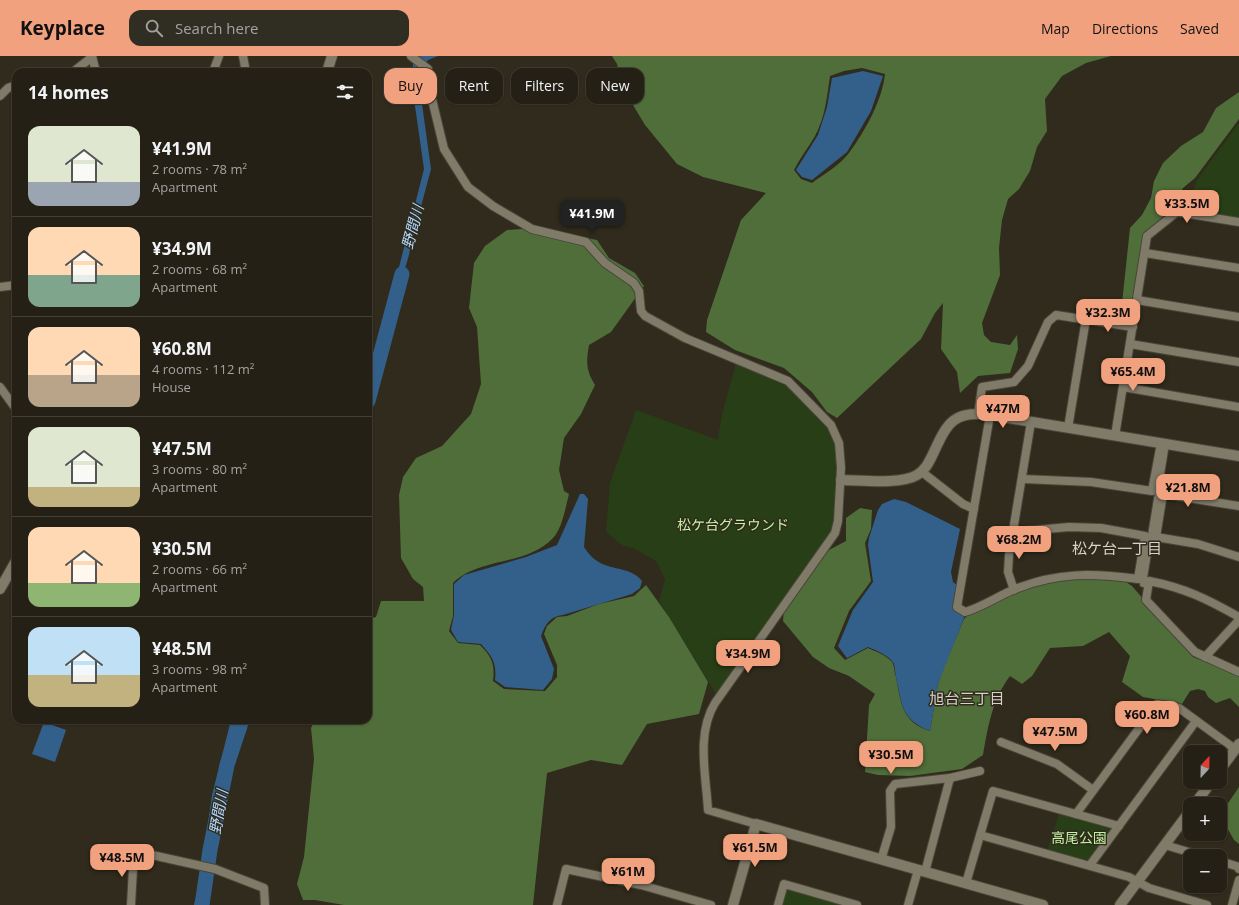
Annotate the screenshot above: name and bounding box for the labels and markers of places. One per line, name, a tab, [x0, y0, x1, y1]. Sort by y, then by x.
pin: ¥33.5M	[1154, 190, 1220, 224]
pin: ¥41.9M	[559, 200, 625, 234]
pin: ¥32.3M	[1075, 299, 1141, 333]
pin: ¥65.4M	[1100, 358, 1166, 392]
pin: ¥47M	[979, 395, 1027, 429]
pin: ¥21.8M	[1155, 474, 1221, 508]
pin: ¥68.2M	[986, 526, 1052, 560]
pin: ¥34.9M	[715, 640, 781, 674]
pin: ¥60.8M	[1114, 701, 1180, 735]
pin: ¥47.5M	[1022, 718, 1088, 752]
pin: ¥30.5M	[858, 741, 924, 775]
pin: ¥61.5M	[722, 834, 788, 868]
pin: ¥48.5M	[89, 844, 155, 878]
pin: ¥61M	[604, 858, 652, 892]

